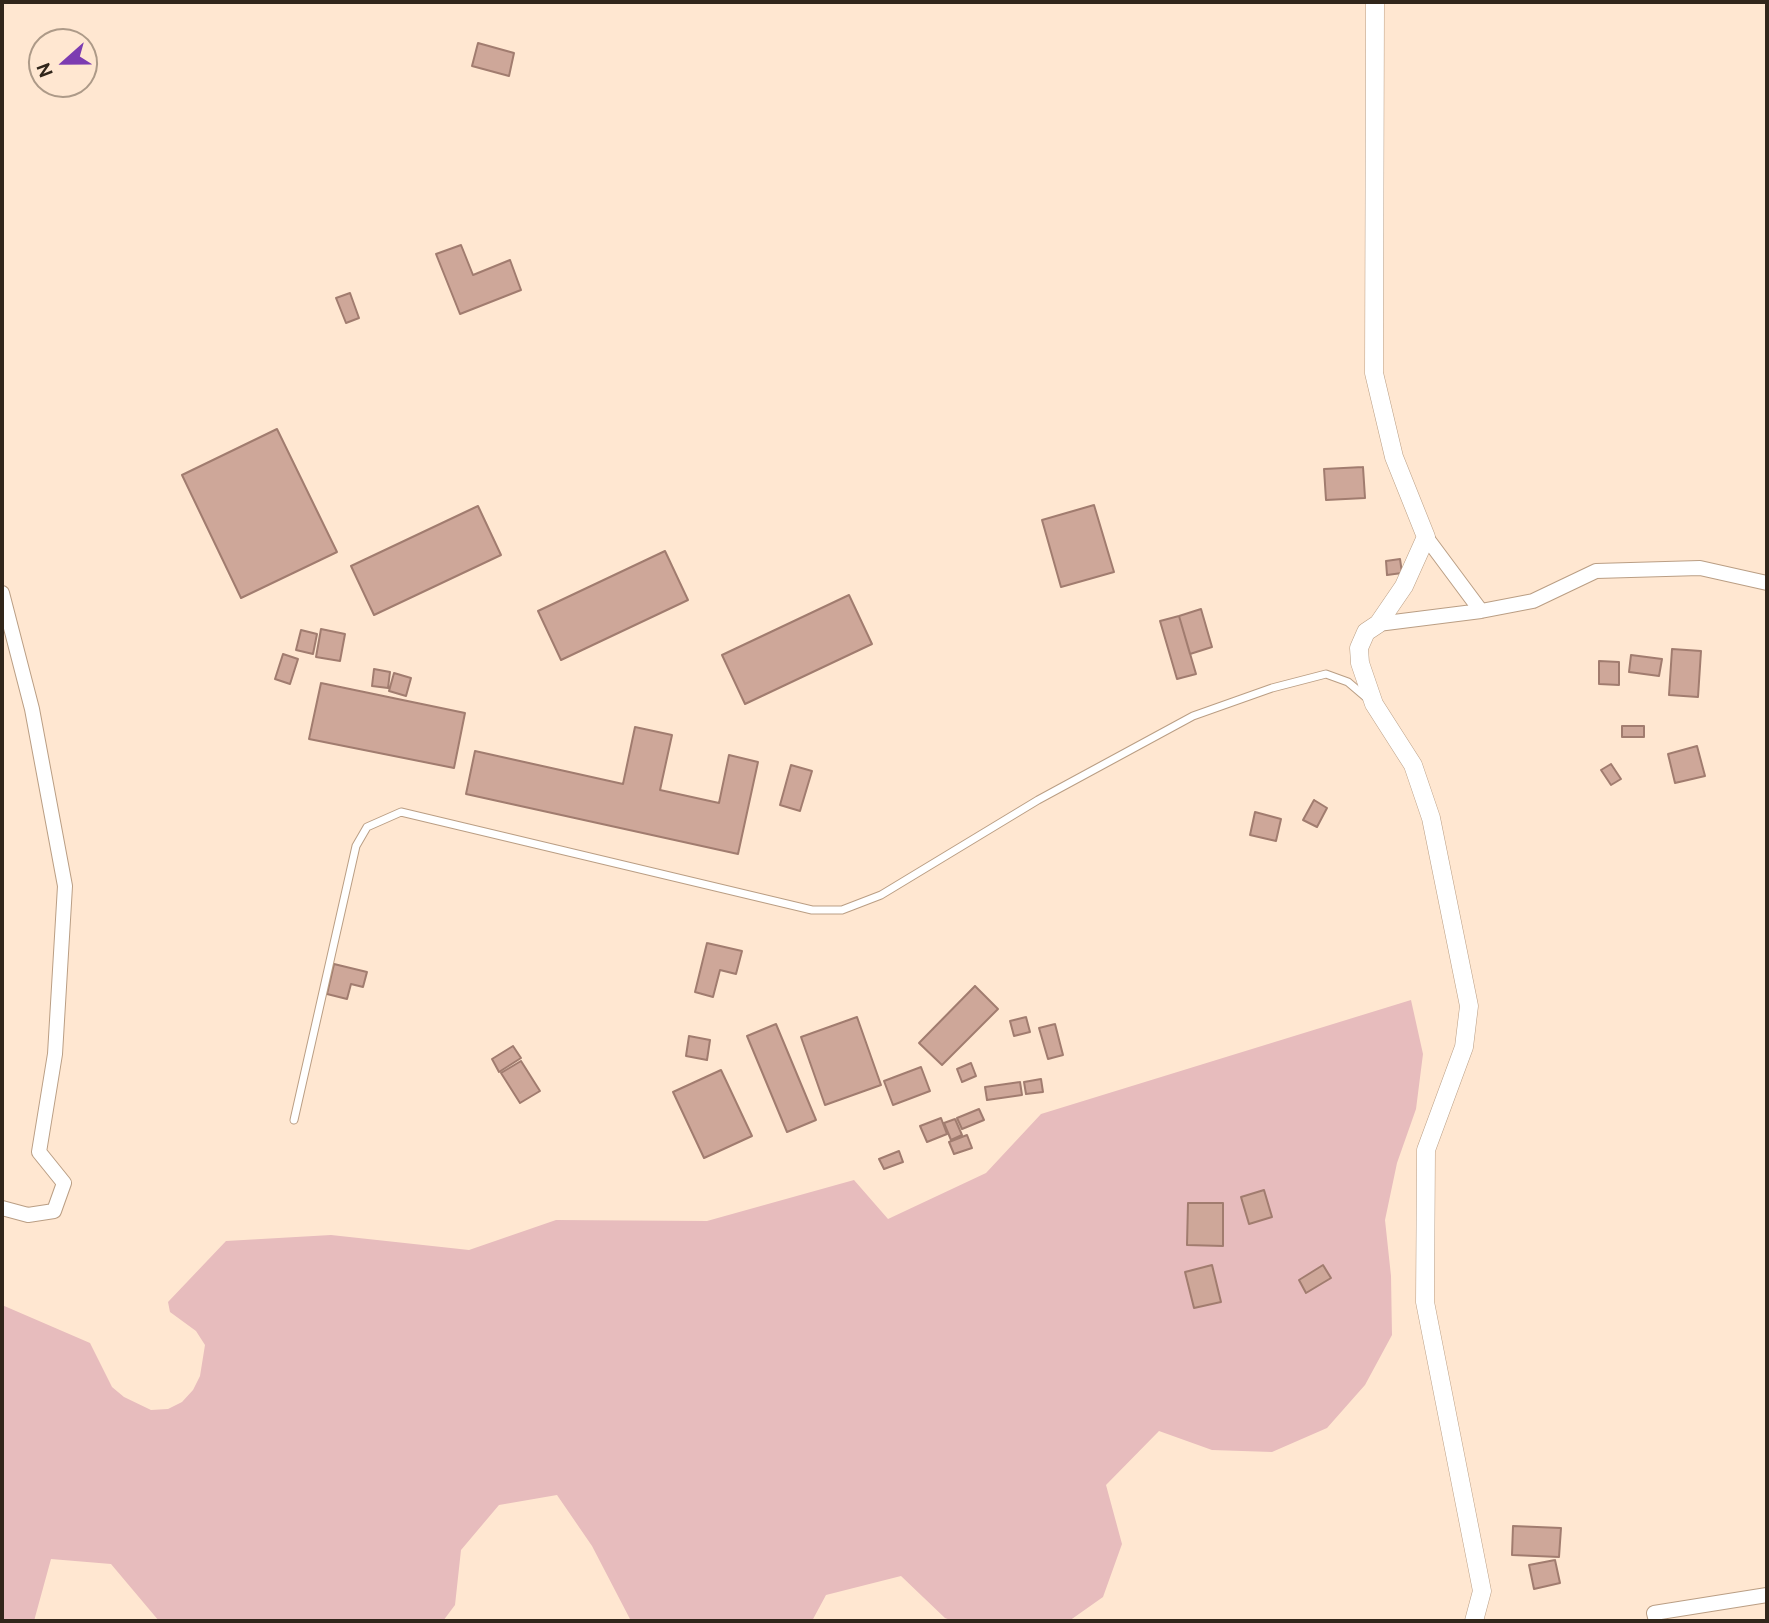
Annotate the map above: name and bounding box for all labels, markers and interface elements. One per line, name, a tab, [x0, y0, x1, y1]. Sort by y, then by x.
north arrow	[28, 28, 98, 98]
text: N	[32, 60, 58, 80]

